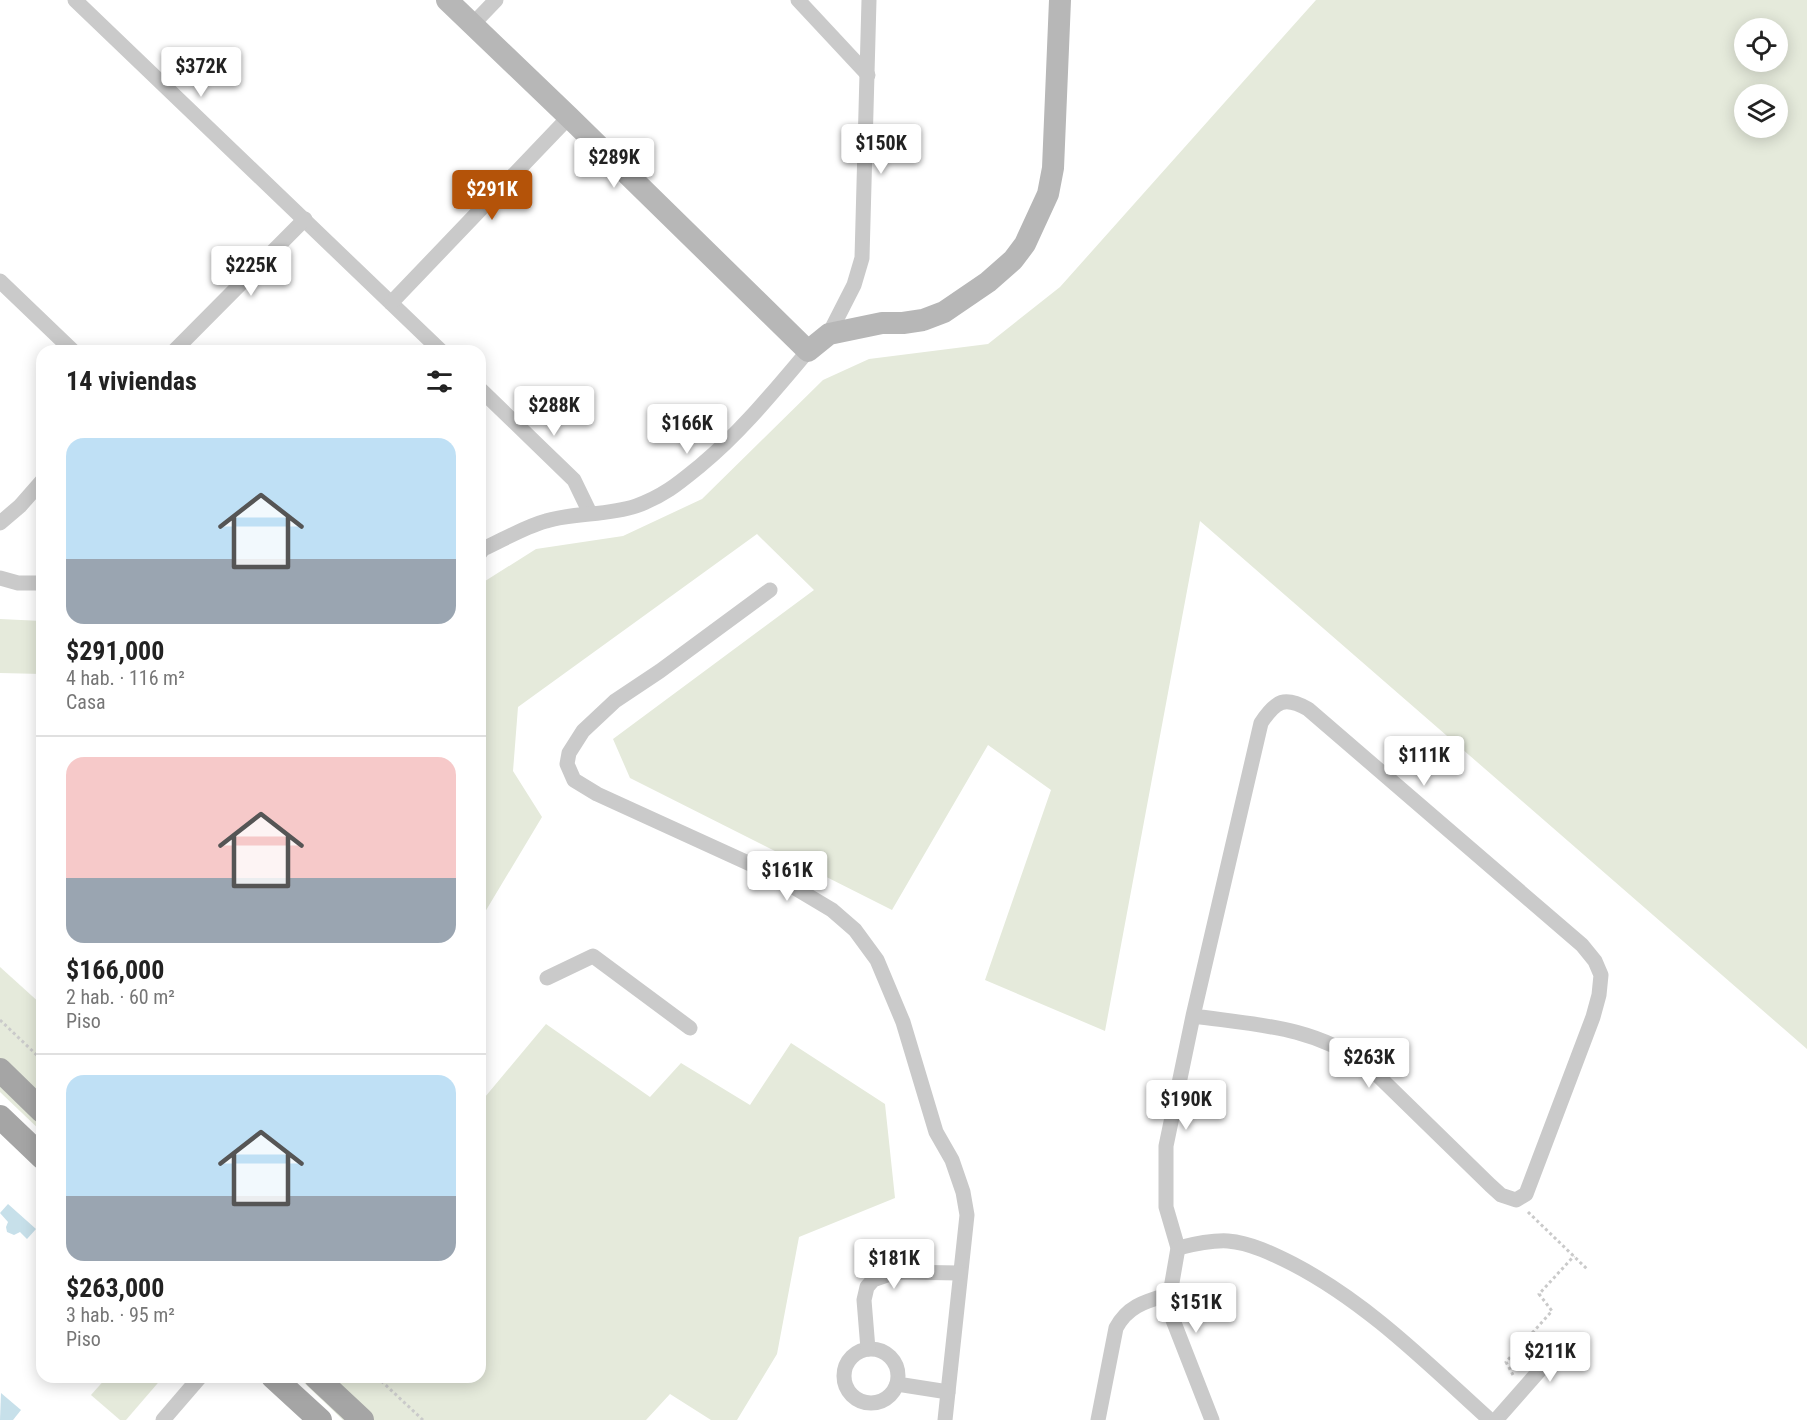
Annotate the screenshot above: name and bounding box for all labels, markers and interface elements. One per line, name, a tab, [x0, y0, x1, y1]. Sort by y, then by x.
map controls	[1734, 18, 1788, 138]
button: locate	[1734, 18, 1788, 72]
pin: $372K	[159, 47, 243, 98]
text: $372K	[175, 54, 227, 78]
button: layers	[1734, 84, 1788, 138]
pin: $150K	[839, 124, 923, 175]
text: $150K	[855, 131, 907, 155]
pin: $289K	[572, 138, 656, 189]
text: $289K	[588, 145, 640, 169]
pin: $291K	[450, 170, 534, 221]
text: $291K	[466, 177, 518, 201]
pin: $225K	[209, 246, 293, 297]
text: $225K	[225, 253, 277, 277]
icon: filters	[423, 365, 456, 398]
text: 14 viviendas	[66, 366, 197, 396]
pin: $288K	[512, 386, 596, 437]
text: $288K	[528, 393, 580, 417]
pin: $166K	[645, 404, 729, 455]
text: $166K	[661, 411, 713, 435]
icon: home	[207, 477, 315, 585]
text: $291,000	[66, 636, 164, 666]
text: 4 hab. · 116 m²	[66, 666, 185, 690]
text: Casa	[66, 690, 106, 714]
pin: $111K	[1382, 736, 1466, 787]
text: $111K	[1398, 743, 1450, 767]
icon: home	[207, 796, 315, 904]
pin: $161K	[745, 851, 829, 902]
text: $161K	[761, 858, 813, 882]
text: $166,000	[66, 955, 164, 985]
text: 2 hab. · 60 m²	[66, 985, 175, 1009]
text: Piso	[66, 1009, 101, 1033]
pin: $263K	[1327, 1038, 1411, 1089]
text: $263K	[1343, 1045, 1395, 1069]
pin: $190K	[1144, 1080, 1228, 1131]
text: $190K	[1160, 1087, 1212, 1111]
icon: home	[207, 1114, 315, 1222]
pin: $181K	[852, 1239, 936, 1290]
text: $181K	[868, 1246, 920, 1270]
text: $263,000	[66, 1273, 164, 1303]
pin: $151K	[1154, 1283, 1238, 1334]
text: $151K	[1170, 1290, 1222, 1314]
text: 3 hab. · 95 m²	[66, 1303, 175, 1327]
text: Piso	[66, 1327, 101, 1351]
pin: $211K	[1508, 1332, 1592, 1383]
text: $211K	[1524, 1339, 1576, 1363]

